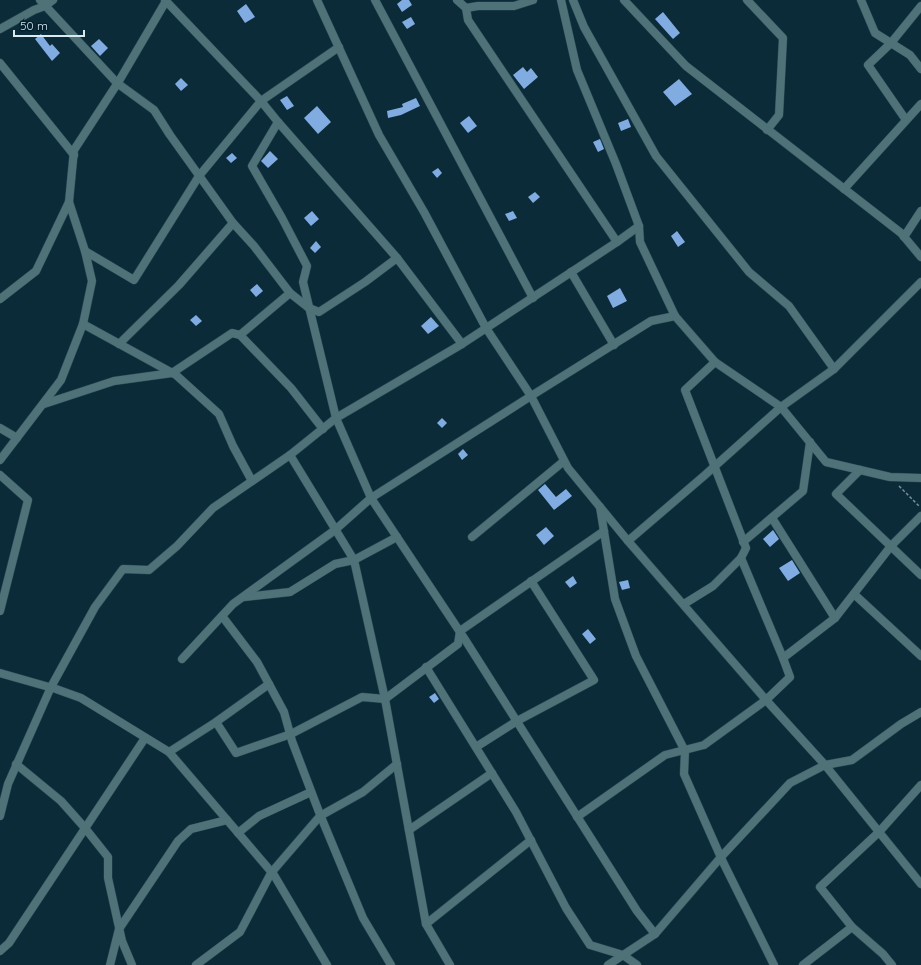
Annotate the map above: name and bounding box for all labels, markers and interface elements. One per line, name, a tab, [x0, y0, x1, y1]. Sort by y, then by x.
scale bar	[14, 12, 84, 38]
text: 50 m	[20, 18, 48, 33]

